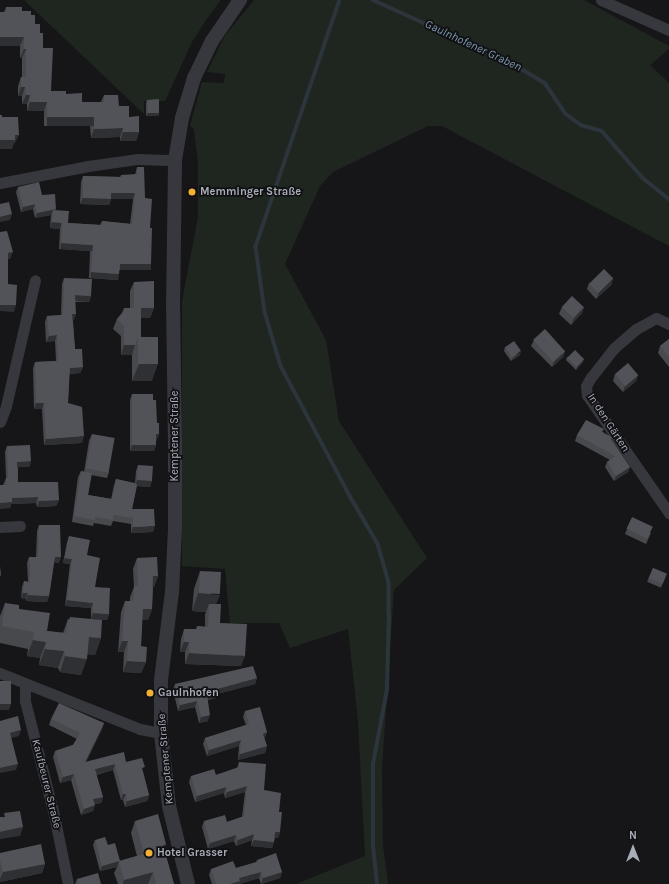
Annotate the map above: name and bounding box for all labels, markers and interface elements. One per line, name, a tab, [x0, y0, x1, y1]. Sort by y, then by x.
water label: Gaulnhofener Graben	[422, 17, 524, 75]
place label: Memminger Straße	[200, 185, 301, 199]
marker: Memminger Straße	[187, 187, 197, 197]
street label: Kemptener Straße	[168, 391, 182, 481]
street label: In den Gärten	[584, 391, 632, 455]
place label: Gaulnhofen	[158, 686, 219, 700]
marker: Gaulnhofen	[145, 688, 155, 698]
street label: Kemptener Straße	[155, 713, 177, 805]
street label: Kaufbeurer Straße	[29, 738, 63, 830]
north arrow	[613, 828, 653, 868]
text: N	[629, 829, 637, 842]
place label: Hotel Grasser	[157, 846, 227, 860]
marker: Hotel Grasser	[144, 848, 154, 858]

